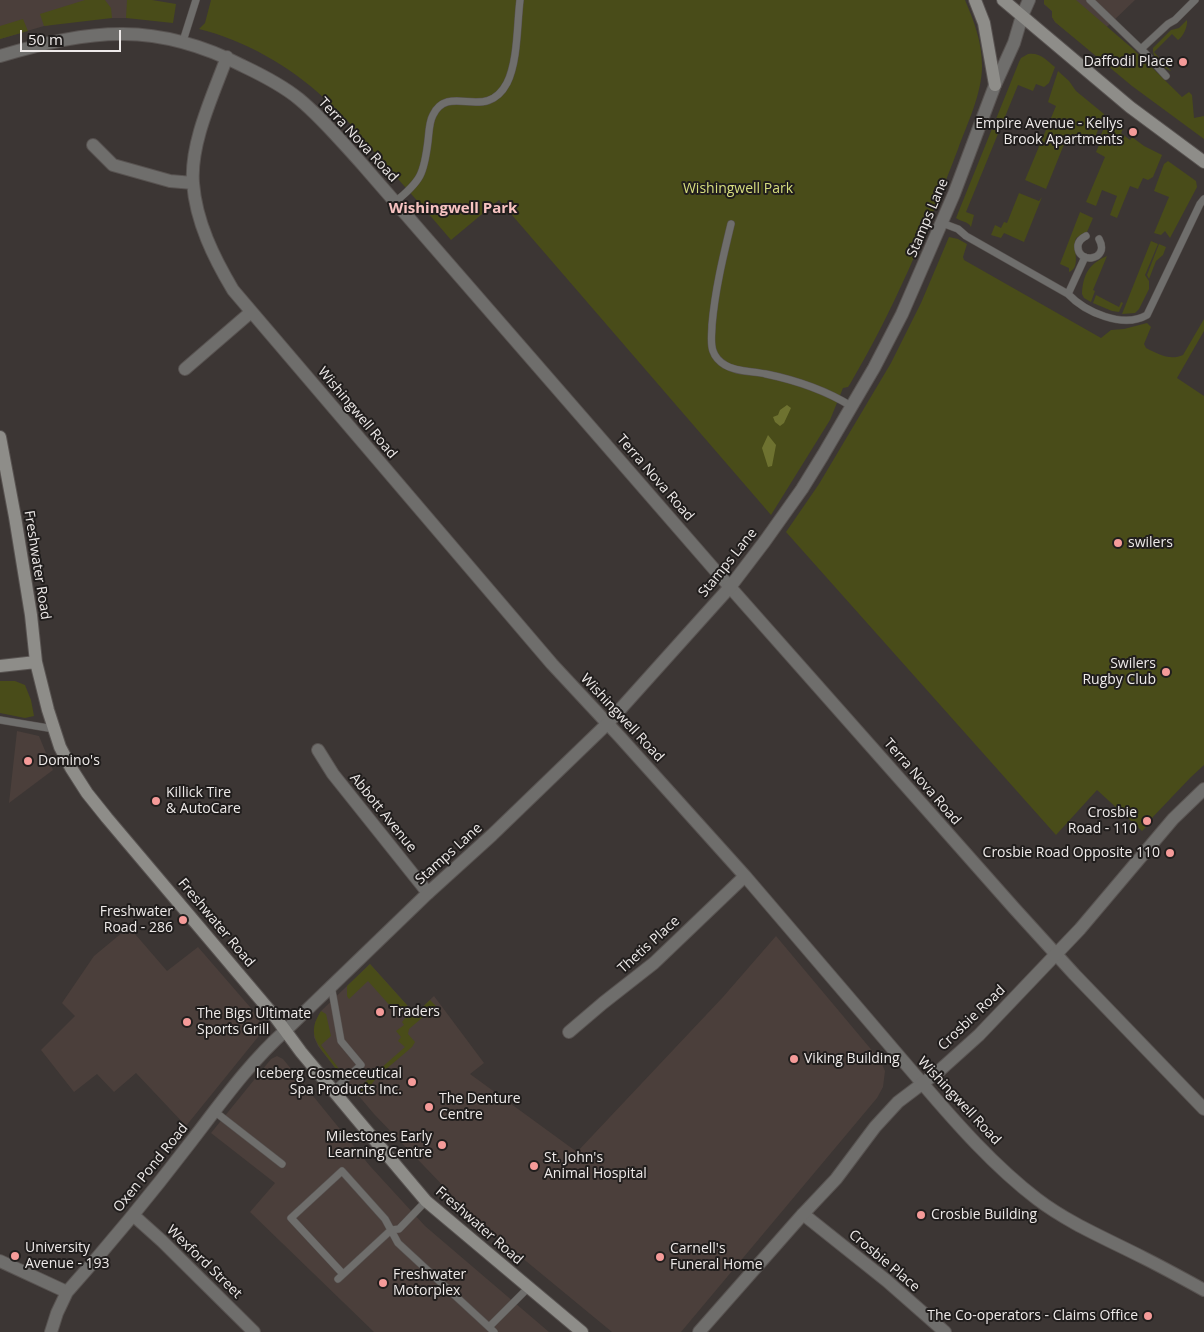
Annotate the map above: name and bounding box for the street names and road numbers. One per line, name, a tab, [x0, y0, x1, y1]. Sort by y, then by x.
street label: Terra Nova Road	[315, 94, 401, 186]
street label: Stamps Lane	[904, 176, 952, 260]
street label: Wishingwell Road	[314, 364, 400, 462]
street label: Terra Nova Road	[613, 431, 697, 525]
street label: Freshwater Road	[20, 509, 54, 621]
street label: Stamps Lane	[695, 525, 761, 601]
street label: Wishingwell Road	[577, 670, 667, 766]
street label: Terra Nova Road	[880, 735, 964, 829]
street label: Abbott Avenue	[346, 770, 420, 856]
street label: Stamps Lane	[412, 820, 486, 888]
street label: Freshwater Road	[174, 875, 258, 971]
street label: Thetis Place	[615, 913, 683, 977]
street label: Crosbie Road	[935, 982, 1009, 1054]
street label: Wishingwell Road	[914, 1053, 1004, 1149]
street label: Oxen Pond Road	[110, 1120, 192, 1216]
street label: Freshwater Road	[432, 1183, 526, 1269]
street label: Wexford Street	[163, 1222, 245, 1302]
street label: Crosbie Place	[845, 1226, 923, 1296]

